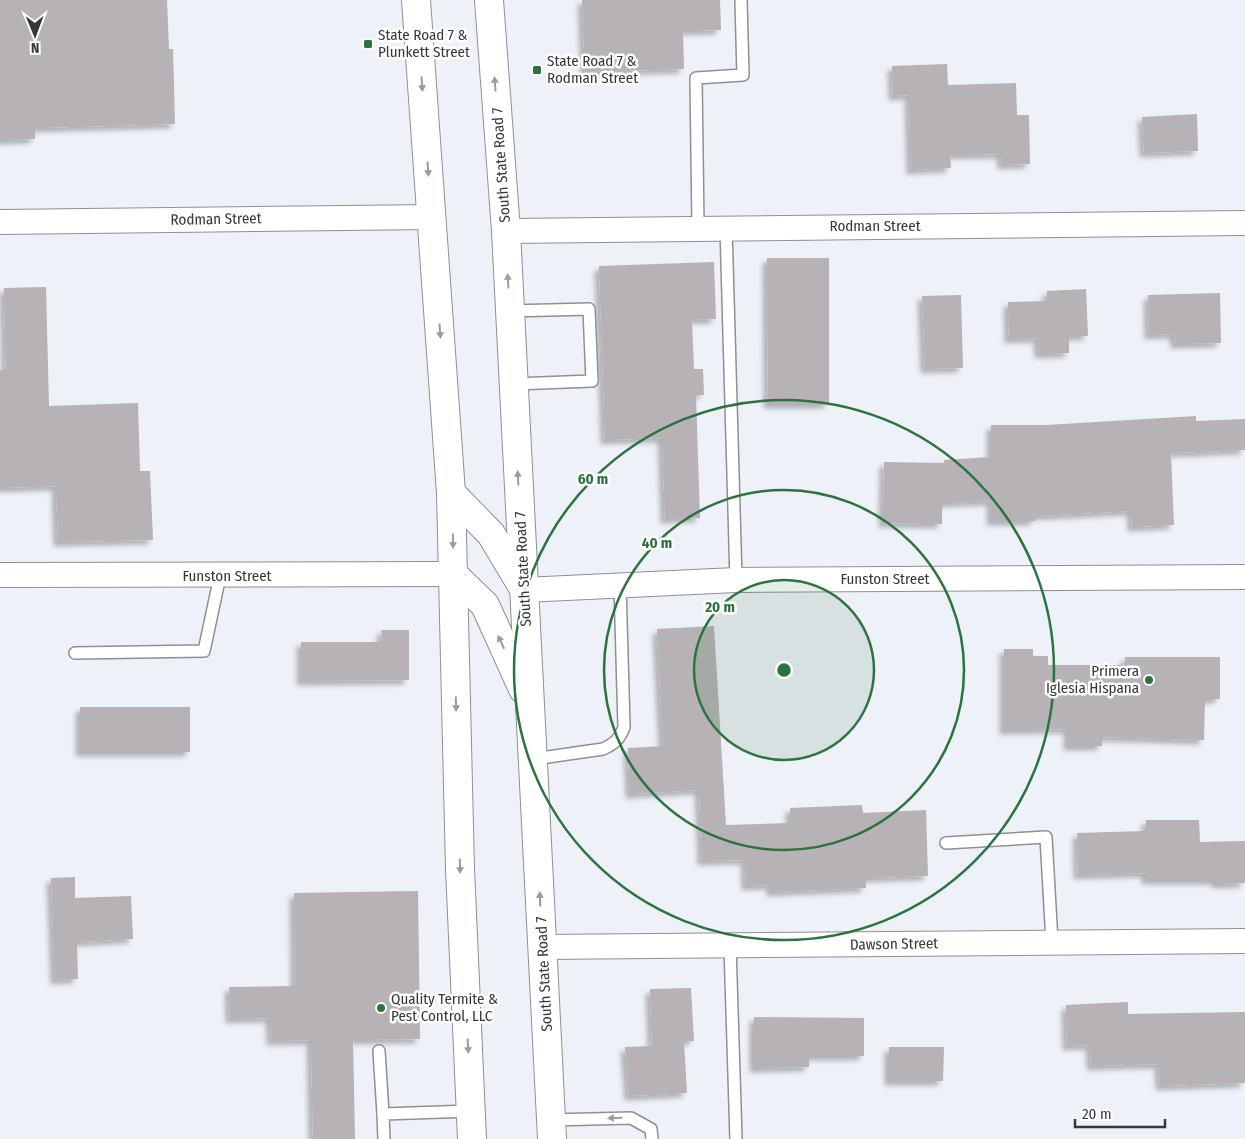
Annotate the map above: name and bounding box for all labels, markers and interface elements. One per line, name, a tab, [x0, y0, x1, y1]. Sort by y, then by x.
north arrow	[10, 10, 60, 60]
place label: State Road 7 & Plunkett Street	[378, 26, 470, 61]
marker: State Road 7 & Plunkett Street	[362, 38, 374, 50]
text: N	[31, 39, 40, 56]
place label: State Road 7 & Rodman Street	[547, 52, 638, 87]
marker: State Road 7 & Rodman Street	[531, 64, 543, 76]
one-way arrow	[418, 76, 426, 92]
one-way arrow	[491, 76, 499, 92]
street label: South State Road 7	[488, 107, 514, 223]
one-way arrow	[425, 161, 433, 177]
street label: Rodman Street	[170, 209, 262, 229]
street label: Rodman Street	[829, 217, 921, 235]
one-way arrow	[504, 273, 512, 289]
one-way arrow	[436, 324, 444, 340]
one-way arrow	[514, 470, 522, 486]
text: 60 m	[578, 470, 608, 488]
street label: South State Road 7	[511, 511, 535, 627]
one-way arrow	[449, 534, 457, 550]
text: 40 m	[642, 534, 672, 552]
street label: Funston Street	[182, 567, 272, 585]
street label: Funston Street	[840, 570, 930, 588]
text: 20 m	[704, 598, 735, 616]
one-way arrow	[497, 634, 506, 649]
centre of rings	[775, 661, 793, 679]
place label: Primera Iglesia Hispana	[1046, 662, 1139, 697]
marker: Primera Iglesia Hispana	[1143, 674, 1155, 686]
one-way arrow	[452, 696, 460, 712]
one-way arrow	[456, 859, 464, 875]
one-way arrow	[536, 891, 544, 907]
street label: South State Road 7	[532, 916, 556, 1032]
street label: Dawson Street	[850, 934, 938, 954]
place label: Quality Termite & Pest Control, LLC	[391, 990, 498, 1025]
marker: Quality Termite & Pest Control, LLC	[375, 1002, 387, 1014]
one-way arrow	[464, 1038, 472, 1054]
scale bar	[1075, 1096, 1165, 1128]
text: 20 m	[1082, 1105, 1112, 1123]
one-way arrow	[607, 1115, 623, 1123]

